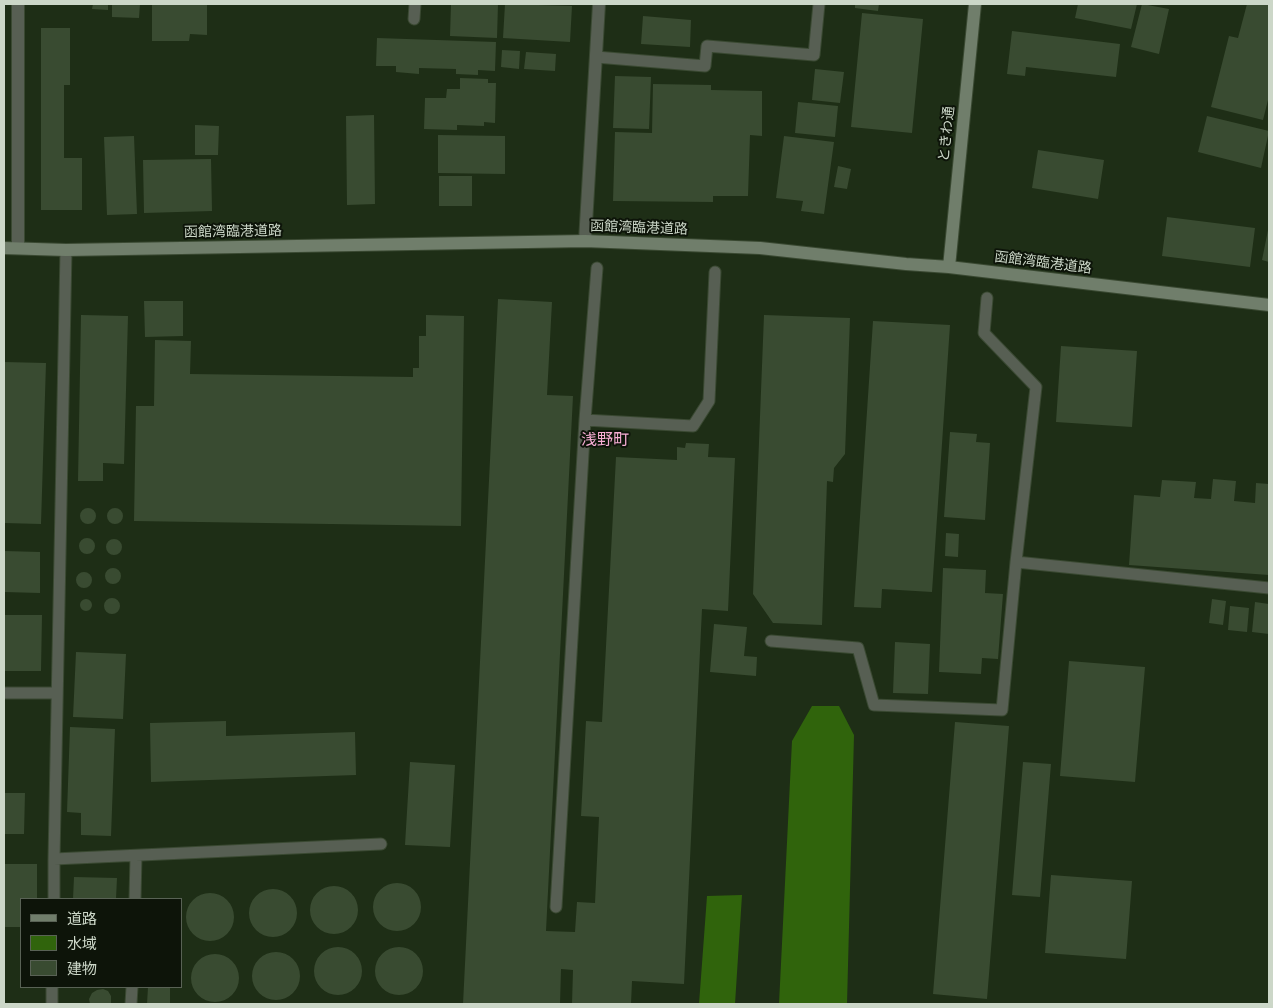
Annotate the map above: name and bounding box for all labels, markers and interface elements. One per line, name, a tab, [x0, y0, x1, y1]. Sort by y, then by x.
street label: ときわ通	[936, 105, 958, 163]
street label: 函館湾臨港道路	[590, 218, 688, 238]
street label: 函館湾臨港道路	[184, 223, 282, 241]
street label: 函館湾臨港道路	[993, 249, 1093, 277]
district label: 浅野町	[581, 431, 629, 451]
legend	[20, 898, 182, 988]
text: 道路	[67, 910, 97, 928]
text: 水域	[67, 935, 97, 953]
text: 建物	[67, 960, 97, 978]

